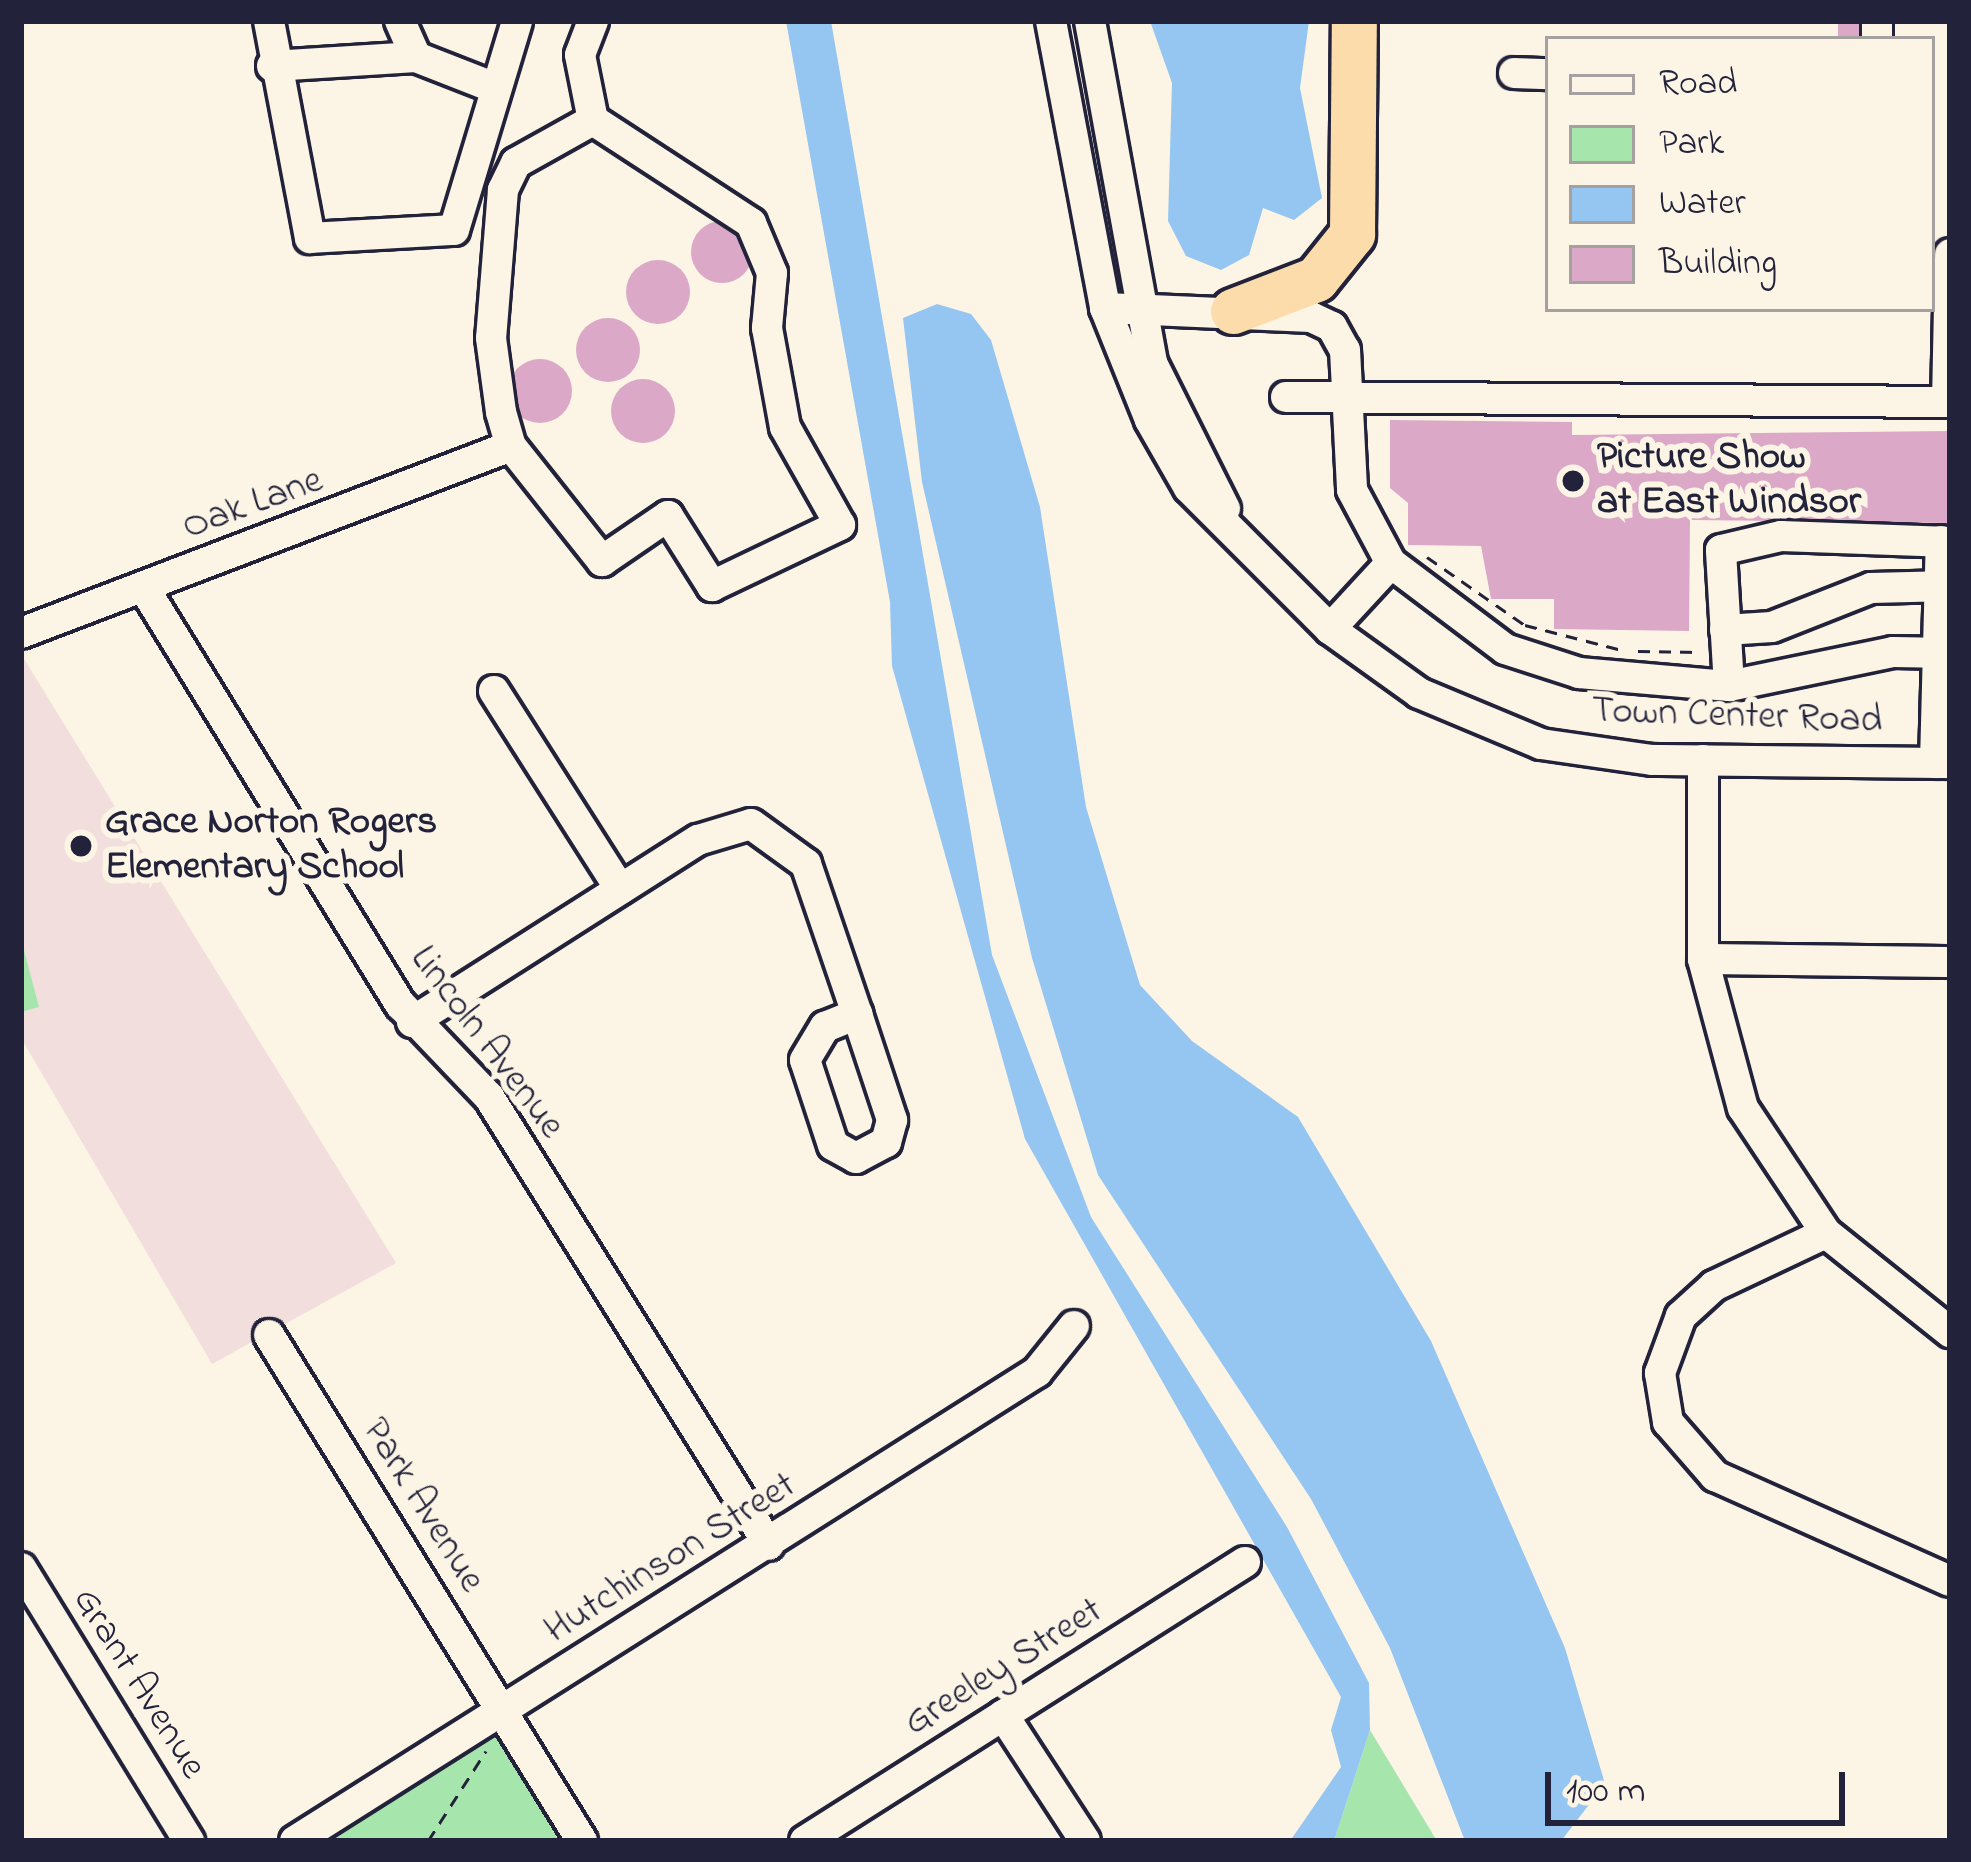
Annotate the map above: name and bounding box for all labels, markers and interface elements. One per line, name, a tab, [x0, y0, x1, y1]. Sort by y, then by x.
legend	[1545, 36, 1935, 312]
text: Road	[1659, 58, 1737, 111]
text: Park	[1659, 118, 1724, 171]
text: Water	[1659, 178, 1746, 231]
text: Building	[1659, 238, 1777, 291]
place label: Picture Show at East Windsor	[1597, 436, 1861, 527]
street label: Oak Lane	[177, 458, 329, 552]
marker: Picture Show at East Windsor	[1560, 468, 1586, 494]
street label: Town Center Road	[1591, 689, 1883, 745]
place label: Grace Norton Rogers Elementary School	[105, 801, 437, 892]
marker: Grace Norton Rogers Elementary School	[68, 833, 94, 859]
street label: Lincoln Avenue	[398, 937, 574, 1149]
street label: Park Avenue	[350, 1410, 494, 1602]
street label: Hutchinson Street	[537, 1463, 805, 1655]
street label: Grant Avenue	[61, 1580, 215, 1788]
street label: Greeley Street	[896, 1588, 1112, 1748]
scale bar	[1551, 1748, 1851, 1822]
text: 100 m	[1566, 1766, 1646, 1819]

